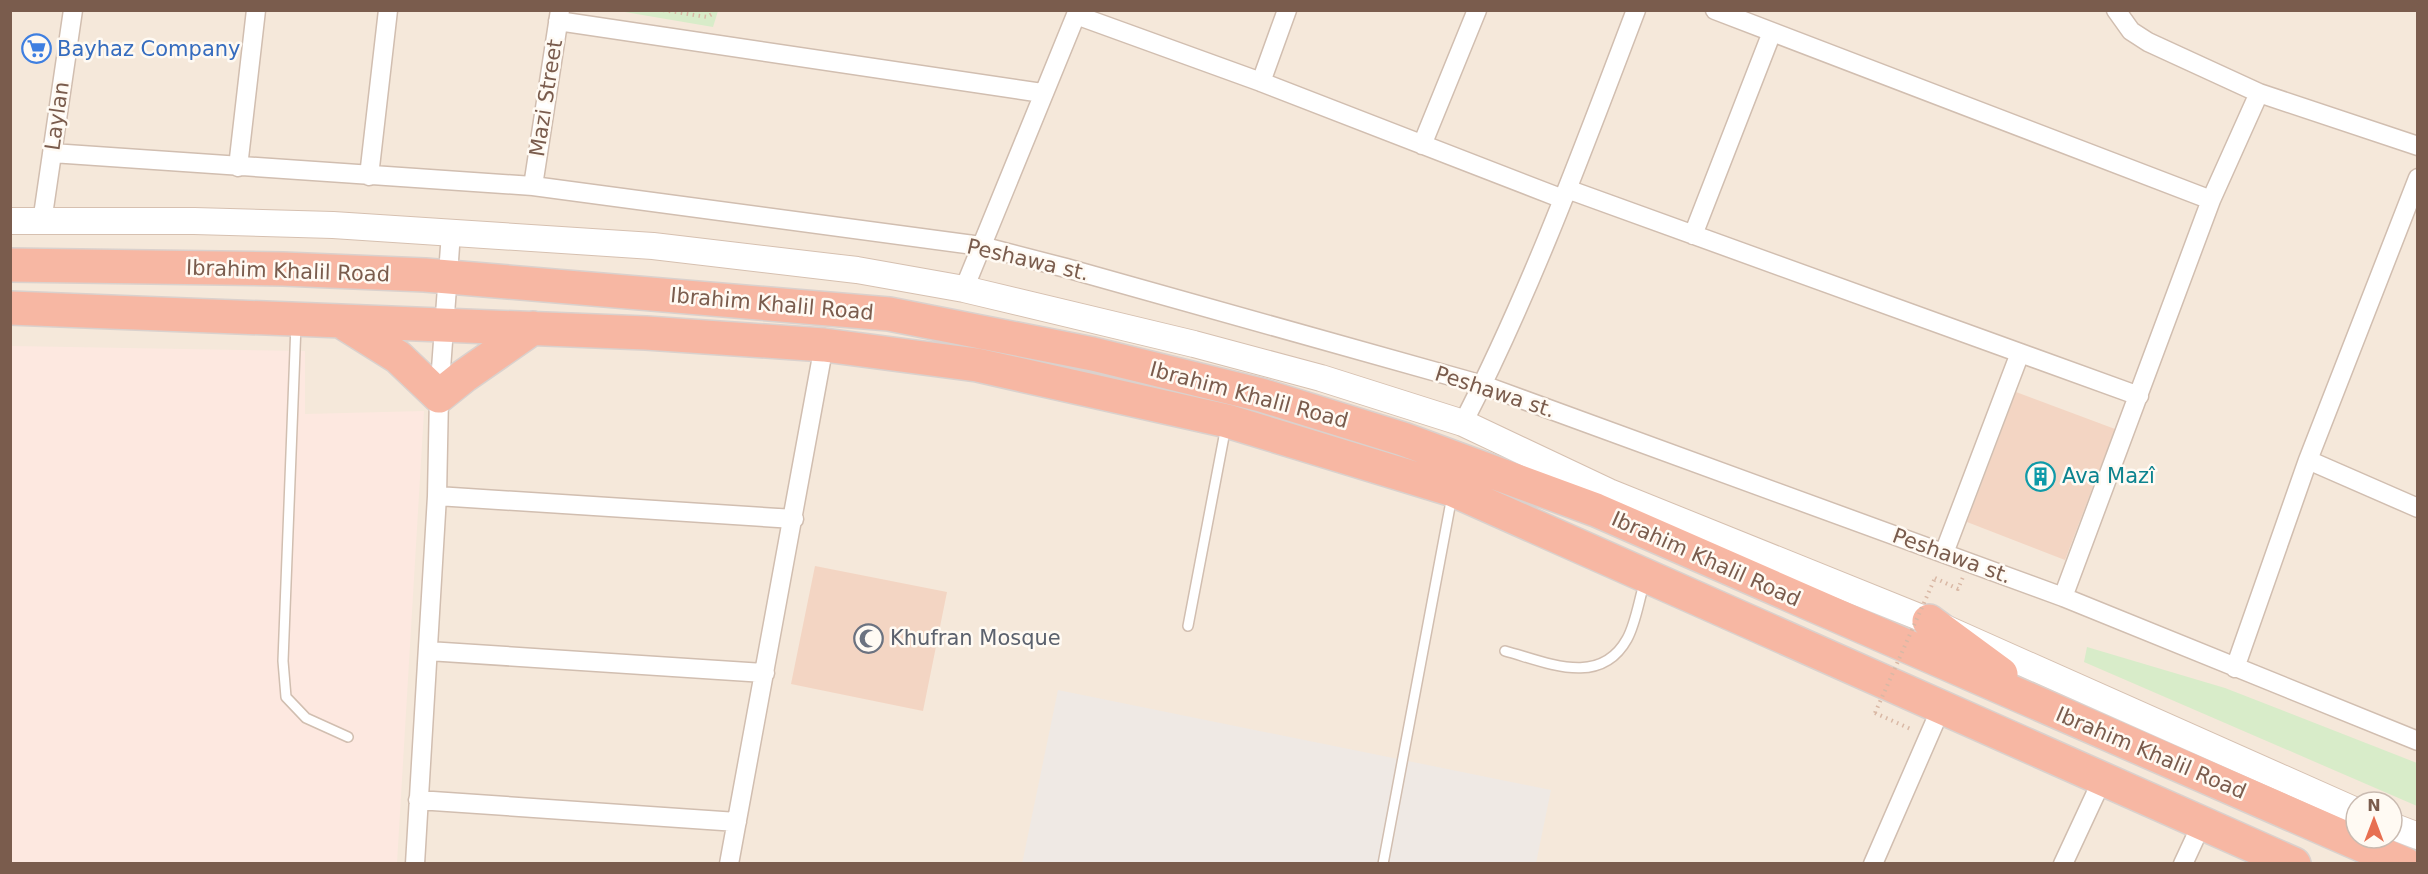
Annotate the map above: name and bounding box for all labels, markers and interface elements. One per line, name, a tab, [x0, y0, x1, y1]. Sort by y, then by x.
supermarket icon: Bayhaz Company	[20, 33, 52, 65]
place label: Bayhaz Company	[57, 37, 240, 61]
street label: Mazi Street	[525, 38, 567, 158]
street label: Laylan	[40, 80, 74, 152]
street label: Peshawa st.	[965, 234, 1091, 286]
street label: Ibrahim Khalil Road	[186, 255, 390, 287]
street label: Ibrahim Khalil Road	[669, 283, 875, 325]
street label: Ibrahim Khalil Road	[1147, 357, 1351, 433]
street label: Peshawa st.	[1432, 361, 1558, 423]
building icon: Ava Mazî	[2025, 460, 2057, 492]
place label: Ava Mazî	[2062, 464, 2156, 488]
street label: Ibrahim Khalil Road	[1608, 507, 1804, 611]
street label: Peshawa st.	[1889, 523, 2015, 589]
mosque icon: Khufran Mosque	[853, 622, 885, 654]
place label: Khufran Mosque	[890, 626, 1061, 650]
street label: Ibrahim Khalil Road	[2052, 702, 2250, 804]
north arrow	[2344, 790, 2404, 850]
text: N	[2367, 796, 2381, 815]

